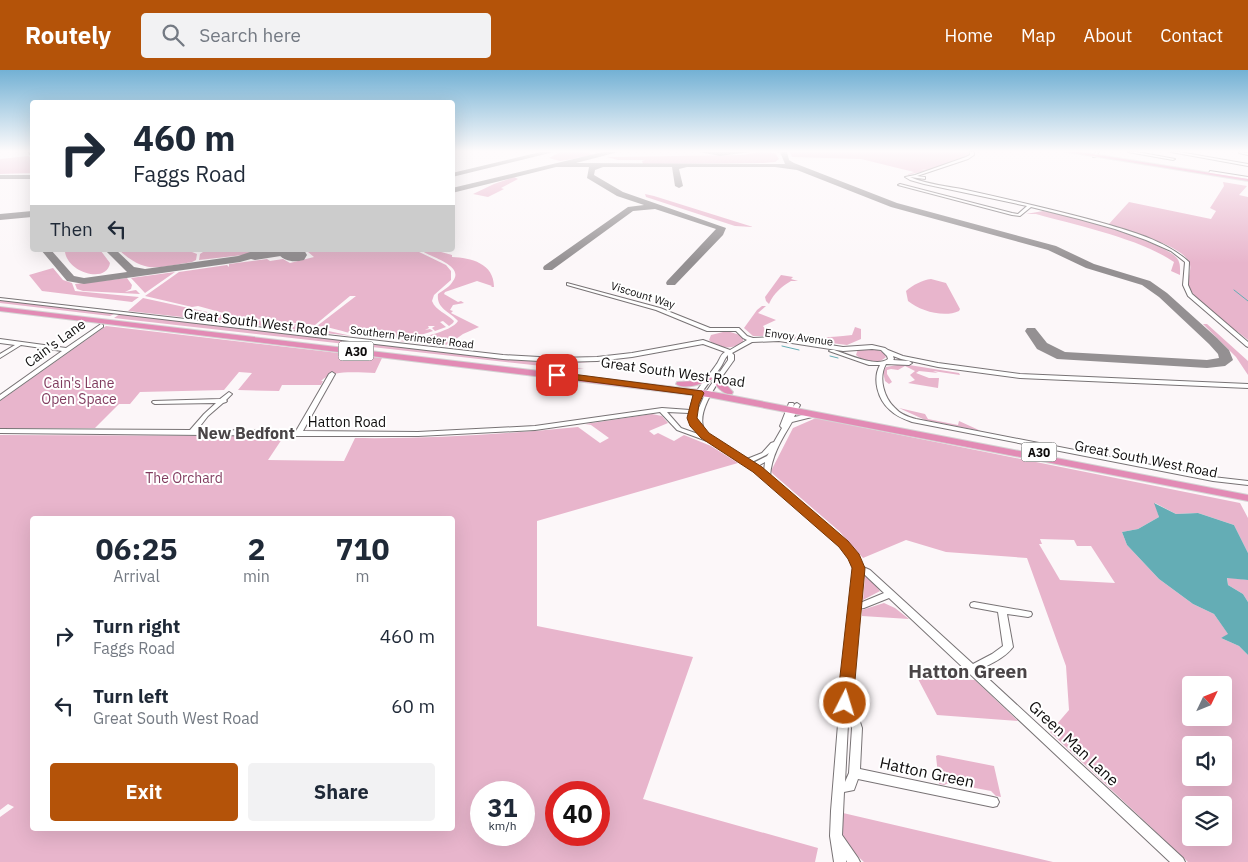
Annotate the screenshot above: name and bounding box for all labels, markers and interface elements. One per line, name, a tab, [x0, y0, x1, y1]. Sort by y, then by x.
search box	[141, 13, 491, 58]
text: Routely	[25, 19, 111, 51]
icon: search	[159, 21, 187, 49]
text: Search here	[199, 23, 301, 47]
text: Home	[945, 24, 993, 47]
text: Map	[1021, 24, 1056, 47]
text: About	[1084, 24, 1132, 47]
text: Contact	[1160, 24, 1223, 47]
text: 460 m	[133, 115, 236, 161]
icon: right	[50, 120, 115, 185]
text: Faggs Road	[133, 159, 246, 188]
icon: left	[103, 215, 131, 243]
text: Then	[50, 217, 93, 241]
street label: Viscount Way	[609, 279, 677, 312]
street label: Great South West Road	[183, 304, 329, 340]
street label: Cain's Lane	[21, 315, 89, 371]
street label: Southern Perimeter Road	[349, 322, 475, 352]
street label: Envoy Avenue	[764, 325, 834, 349]
road number: A30	[338, 342, 374, 360]
street label: Great South West Road	[600, 353, 746, 391]
pin	[536, 354, 578, 396]
icon: arrive	[543, 361, 571, 389]
park label: Cain's Lane Open Space	[41, 374, 117, 408]
street label: Hatton Road	[308, 413, 386, 431]
district label: New Bedfont	[197, 423, 295, 443]
street label: Great South West Road	[1073, 436, 1219, 482]
road number: A30	[1022, 442, 1056, 462]
park label: The Orchard	[145, 469, 223, 487]
text: 06:25	[96, 529, 177, 568]
text: 2	[247, 529, 265, 568]
text: 710	[335, 529, 389, 568]
text: Arrival	[113, 566, 160, 586]
text: min	[243, 566, 270, 586]
text: m	[355, 566, 369, 586]
text: Turn right	[93, 614, 180, 638]
icon: right	[50, 622, 78, 650]
text: 460 m	[380, 624, 435, 648]
text: Faggs Road	[93, 638, 175, 658]
district label: Hatton Green	[908, 659, 1028, 683]
position arrow	[818, 676, 870, 728]
north arrow	[1182, 676, 1232, 726]
map controls	[1182, 676, 1232, 846]
text: Turn left	[93, 684, 169, 708]
icon: left	[50, 692, 78, 720]
text: 60 m	[391, 694, 435, 718]
street label: Green Man Lane	[1025, 696, 1123, 790]
text: Great South West Road	[93, 708, 259, 728]
button: sound	[1182, 736, 1232, 786]
street label: Hatton Green	[878, 752, 976, 792]
button: Exit	[50, 763, 238, 821]
button: Share	[248, 763, 435, 821]
speed limit sign: 40	[545, 781, 610, 846]
text: 31	[487, 791, 518, 824]
button: layers	[1182, 796, 1232, 846]
text: km/h	[488, 818, 517, 833]

